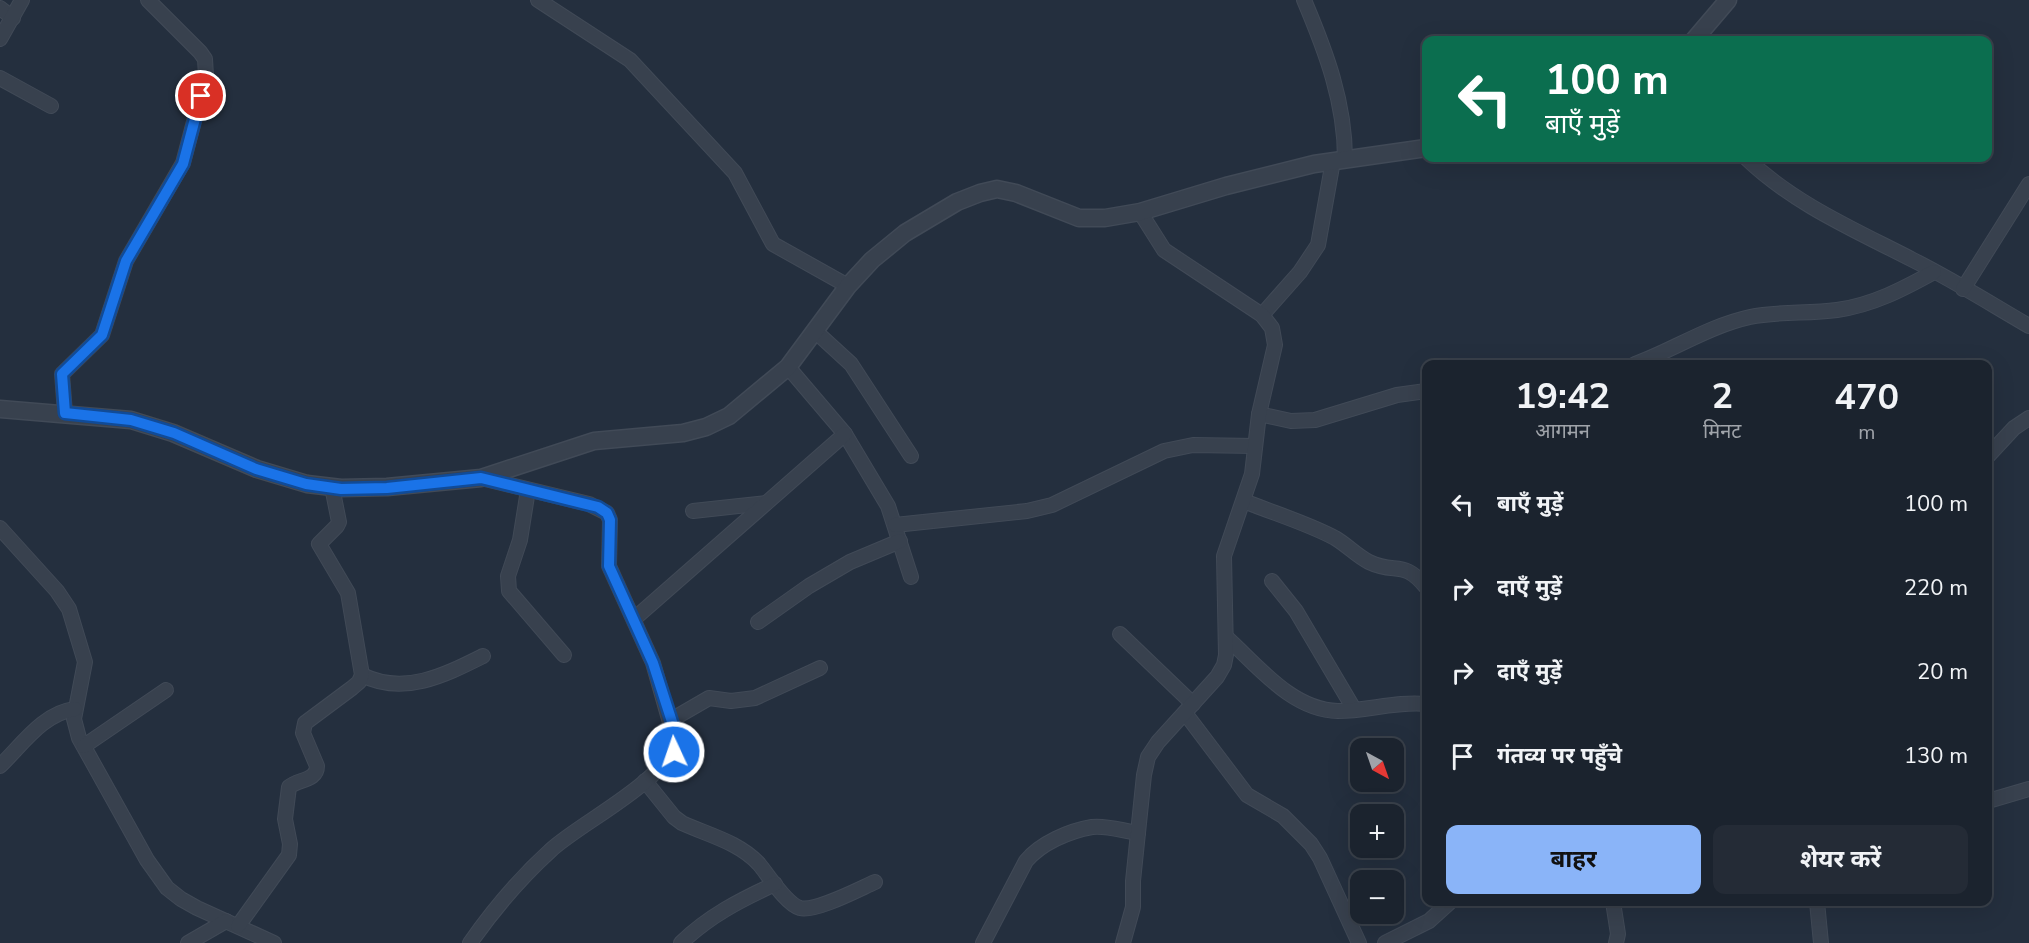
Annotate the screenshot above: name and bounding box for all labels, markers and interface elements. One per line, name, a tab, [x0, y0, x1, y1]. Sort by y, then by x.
text: 100 m	[1545, 52, 1669, 109]
icon: left	[1446, 60, 1524, 138]
pin	[175, 70, 226, 121]
icon: arrive	[184, 79, 217, 112]
text: बाएँ मुड़ें	[1545, 106, 1620, 143]
text: 19:42	[1515, 372, 1610, 421]
text: 2	[1711, 372, 1733, 421]
text: 470	[1834, 373, 1899, 422]
text: आगमन	[1535, 418, 1590, 445]
text: मिनट	[1703, 418, 1741, 445]
text: m	[1858, 419, 1875, 446]
icon: left	[1446, 488, 1479, 521]
text: बाएँ मुड़ें	[1497, 489, 1563, 519]
text: 100 m	[1904, 489, 1968, 519]
icon: right	[1446, 572, 1479, 605]
text: दाएँ मुड़ें	[1497, 573, 1562, 603]
text: 220 m	[1904, 573, 1968, 603]
icon: right	[1446, 656, 1479, 689]
text: दाएँ मुड़ें	[1497, 657, 1562, 687]
text: 20 m	[1917, 657, 1968, 687]
position arrow	[642, 720, 706, 784]
north arrow	[1350, 738, 1404, 792]
map controls	[1350, 738, 1404, 924]
icon: arrive	[1446, 740, 1479, 773]
text: गंतव्य पर पहुँचे	[1497, 741, 1622, 771]
text: 130 m	[1904, 741, 1968, 771]
button: +	[1350, 804, 1404, 858]
button: बाहर	[1446, 825, 1701, 894]
button: शेयर करें	[1713, 825, 1968, 894]
button: −	[1350, 870, 1404, 924]

